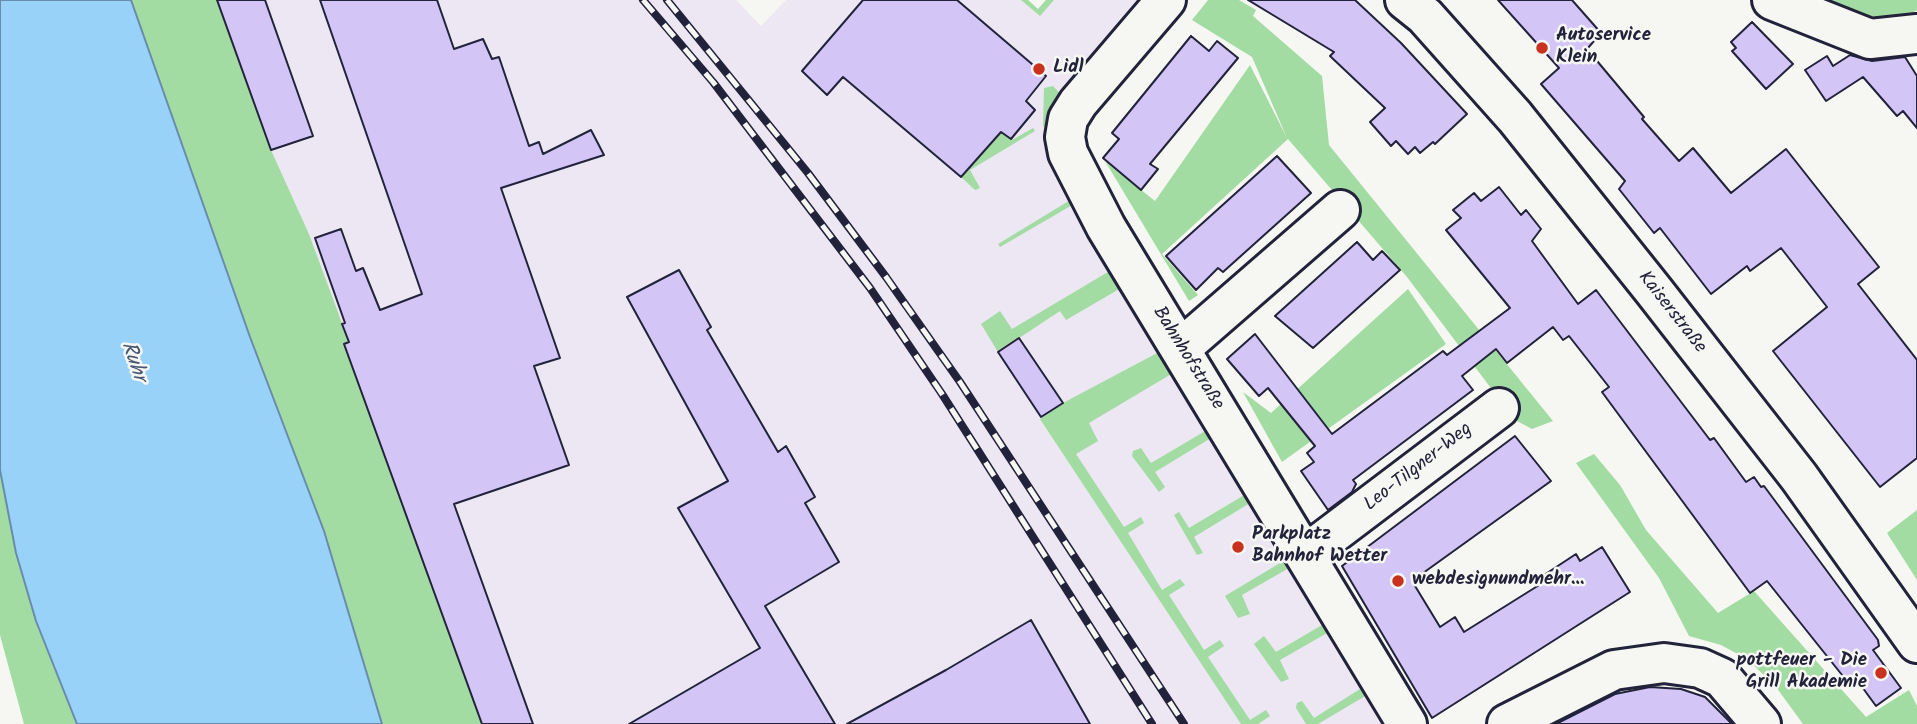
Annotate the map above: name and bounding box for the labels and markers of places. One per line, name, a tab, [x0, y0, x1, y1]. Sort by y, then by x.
place label: Autoservice Klein	[1556, 26, 1651, 70]
marker: Autoservice Klein	[1534, 40, 1550, 56]
place label: Lidl	[1053, 58, 1084, 80]
marker: Lidl	[1031, 61, 1047, 77]
place label: Parkplatz Bahnhof Wetter	[1252, 525, 1387, 569]
marker: Parkplatz Bahnhof Wetter	[1230, 539, 1246, 555]
place label: webdesignundmehr...	[1412, 570, 1584, 592]
marker: webdesignundmehr...	[1390, 573, 1406, 589]
place label: pottfeuer - Die Grill Akademie	[1736, 651, 1867, 695]
marker: pottfeuer - Die Grill Akademie	[1873, 665, 1889, 681]

